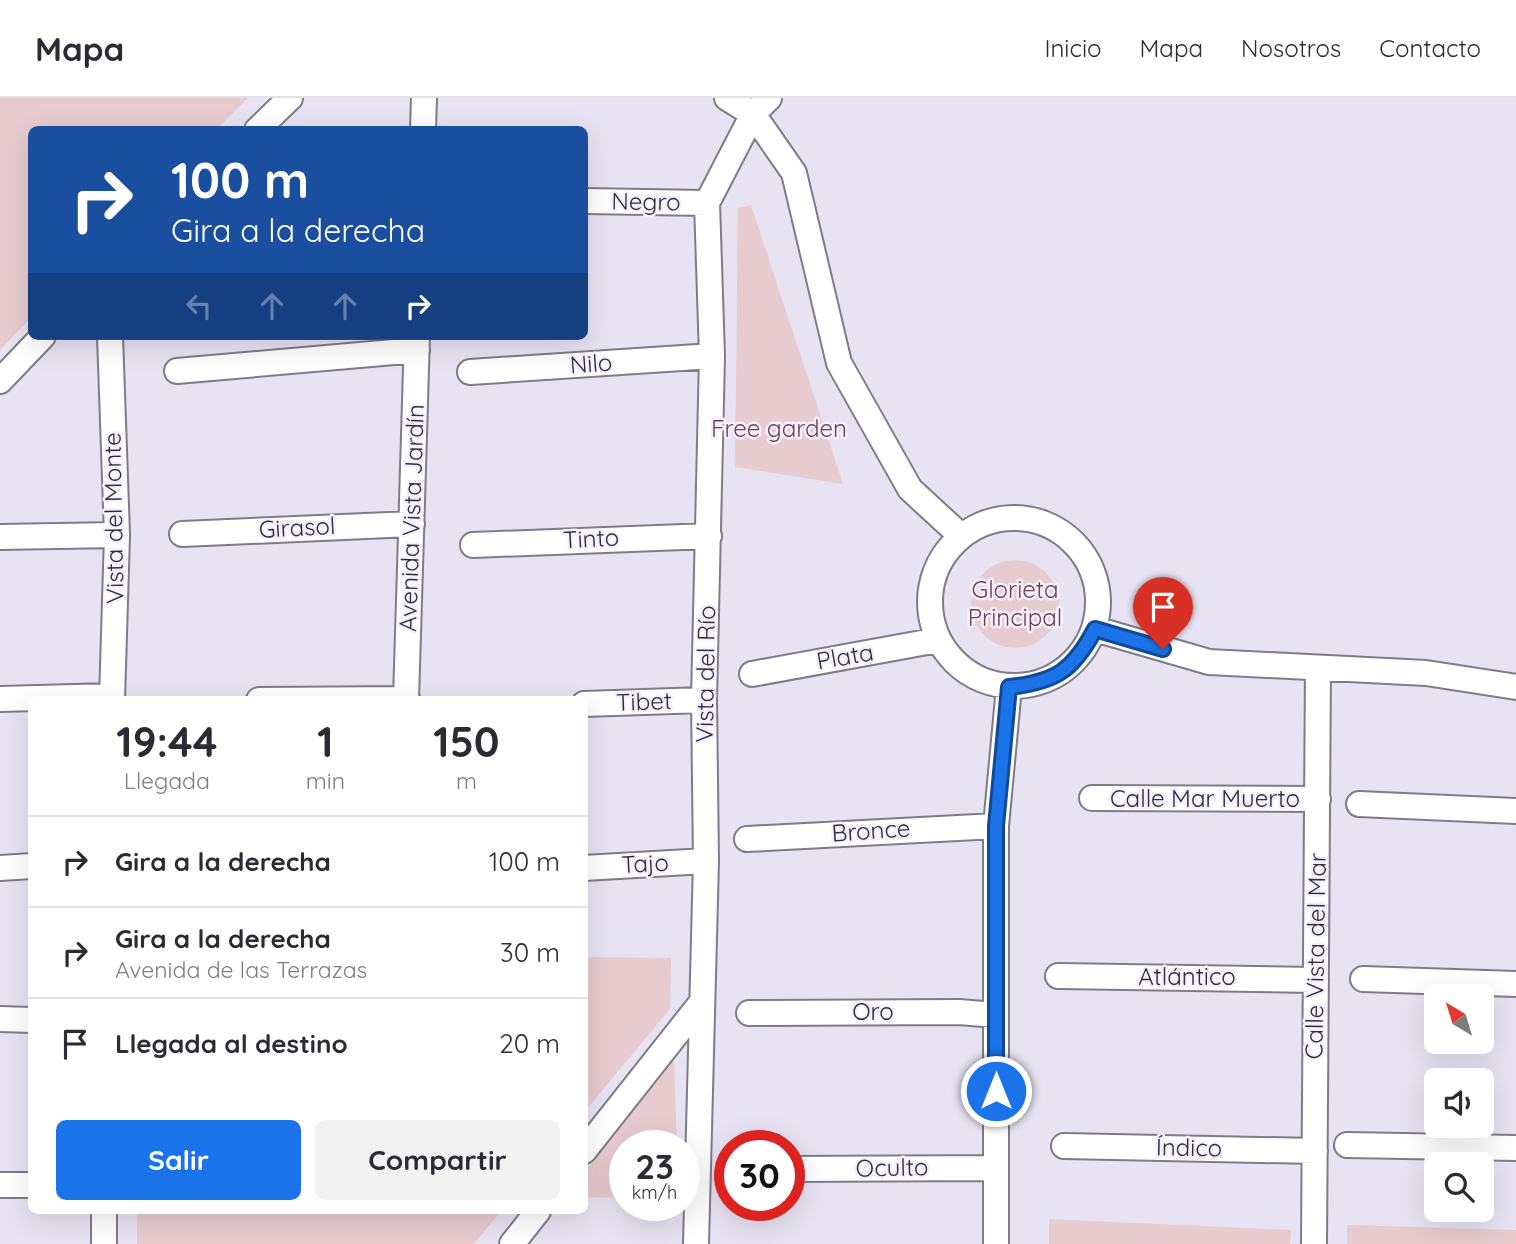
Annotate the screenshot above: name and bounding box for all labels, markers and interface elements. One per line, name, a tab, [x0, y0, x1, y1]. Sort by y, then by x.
text: Mapa	[35, 28, 124, 69]
text: Inicio	[1044, 33, 1102, 63]
text: Mapa	[1140, 33, 1203, 63]
text: Nosotros	[1241, 33, 1341, 63]
text: Contacto	[1379, 33, 1481, 63]
text: 100 m	[171, 149, 309, 210]
icon: right	[56, 154, 147, 245]
street label: Negro	[611, 185, 681, 217]
text: Gira a la derecha	[171, 210, 425, 250]
icon: left	[180, 287, 218, 325]
icon: ahead	[253, 287, 291, 325]
icon: ahead	[326, 287, 364, 325]
icon: right	[399, 287, 437, 325]
street label: Nilo	[569, 347, 613, 379]
street label: Avenida Vista Jardín	[392, 404, 430, 632]
park label: Free garden	[711, 413, 847, 443]
street label: Vista del Monte	[97, 432, 129, 604]
street label: Girasol	[258, 510, 336, 544]
street label: Tinto	[562, 522, 620, 554]
park label: Glorieta Principal	[968, 574, 1062, 632]
pin	[1133, 577, 1193, 649]
icon: arrive	[1144, 588, 1182, 626]
street label: Vista del Río	[689, 605, 721, 743]
street label: Plata	[814, 636, 876, 676]
street label: Tibet	[616, 685, 672, 717]
text: 19:44	[116, 715, 217, 768]
text: 1	[317, 715, 334, 768]
text: 150	[433, 715, 500, 768]
text: Llegada	[124, 766, 210, 795]
text: min	[306, 766, 345, 795]
text: m	[456, 766, 477, 795]
street label: Calle Mar Muerto	[1110, 783, 1300, 813]
street label: Bronce	[831, 812, 911, 848]
icon: right	[56, 843, 94, 881]
text: Gira a la derecha	[115, 845, 331, 878]
text: 100 m	[489, 845, 560, 878]
street label: Tajo	[620, 847, 670, 879]
street label: Calle Vista del Mar	[1298, 852, 1332, 1059]
text: Gira a la derecha	[115, 922, 331, 955]
icon: right	[56, 934, 94, 972]
text: 30 m	[500, 936, 560, 969]
text: Avenida de las Terrazas	[115, 955, 367, 984]
street label: Atlántico	[1138, 961, 1236, 991]
north arrow	[1424, 984, 1494, 1054]
map controls	[1424, 984, 1494, 1222]
street label: Oro	[852, 996, 894, 1026]
icon: arrive	[56, 1025, 94, 1063]
text: Llegada al destino	[115, 1027, 348, 1060]
text: 20 m	[499, 1027, 560, 1060]
position arrow	[959, 1054, 1033, 1128]
button: sound	[1424, 1068, 1494, 1138]
button: Salir	[56, 1120, 301, 1200]
button: Compartir	[315, 1120, 560, 1200]
speed limit sign: 30	[714, 1130, 805, 1221]
street label: Índico	[1156, 1131, 1223, 1163]
text: 23	[635, 1144, 674, 1188]
street label: Oculto	[855, 1151, 929, 1183]
button: search	[1424, 1152, 1494, 1222]
text: km/h	[632, 1181, 677, 1204]

